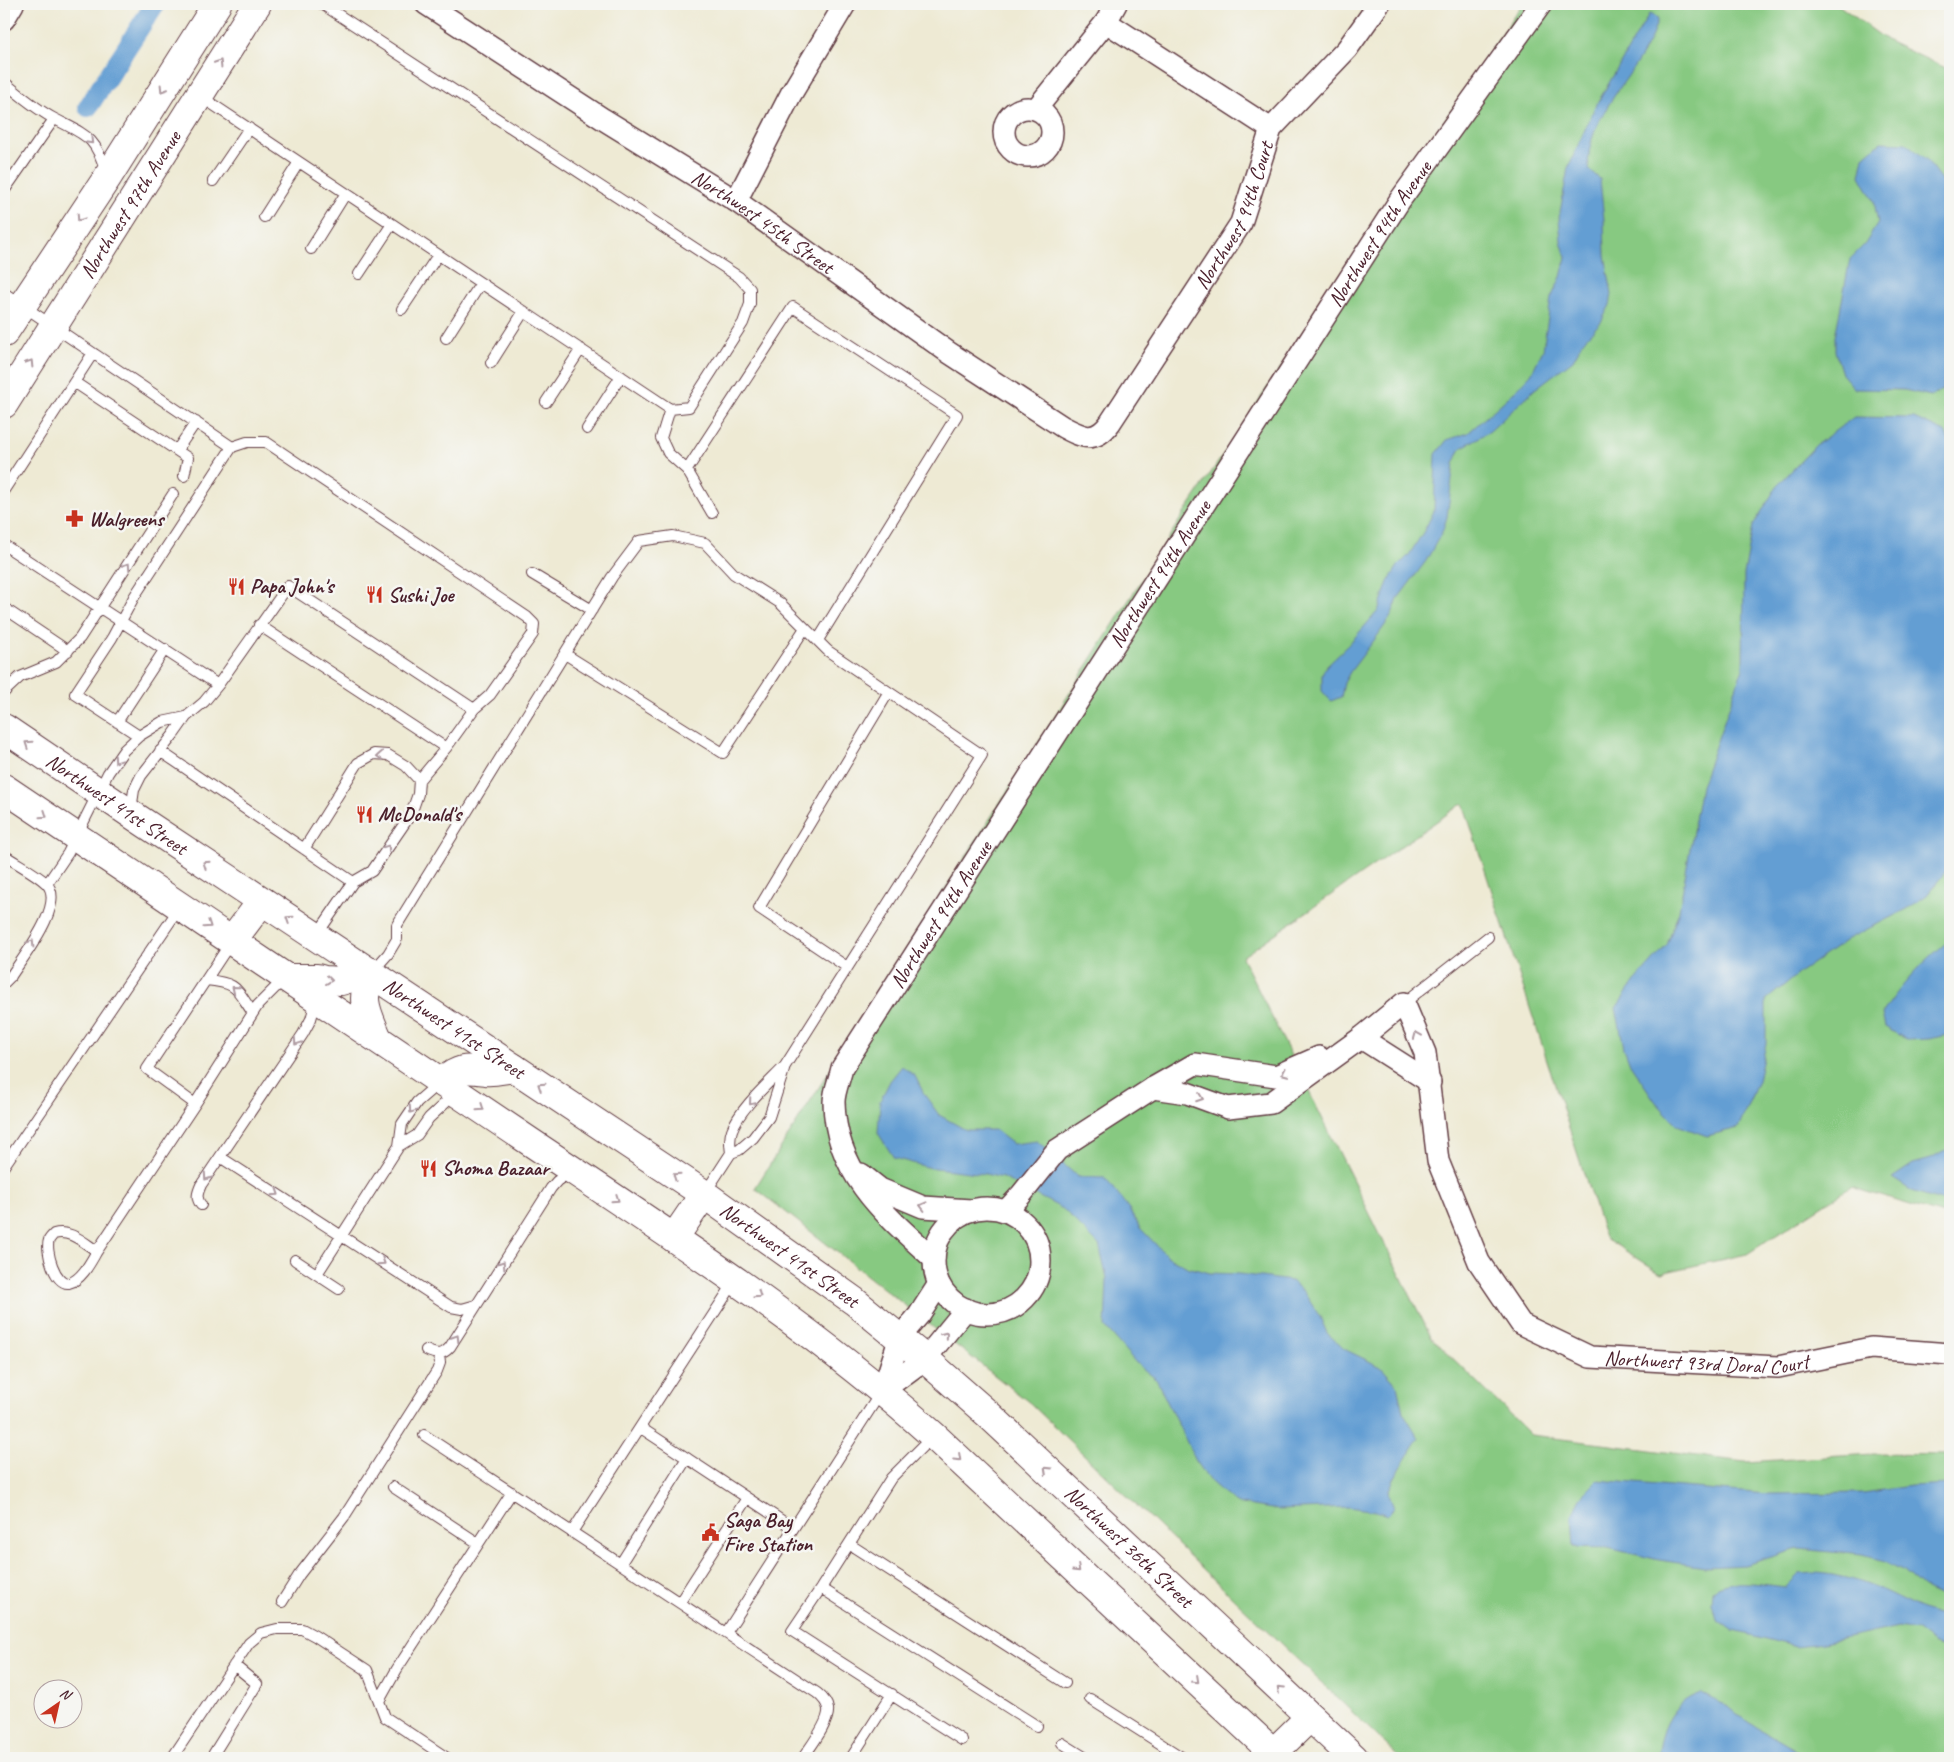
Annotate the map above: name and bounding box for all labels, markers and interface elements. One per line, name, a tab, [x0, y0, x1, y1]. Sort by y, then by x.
one-way arrow	[213, 59, 223, 68]
one-way arrow	[160, 84, 170, 93]
street label: Northwest 97th Avenue	[74, 125, 187, 283]
one-way arrow	[84, 135, 93, 144]
street label: Northwest 94th Court	[1188, 137, 1280, 294]
street label: Northwest 94th Avenue	[1322, 154, 1438, 312]
street label: Northwest 45th Street	[687, 164, 841, 281]
one-way arrow	[77, 213, 86, 222]
one-way arrow	[23, 359, 33, 368]
street label: Northwest 94th Avenue	[1103, 494, 1217, 652]
place label: Walgreens	[89, 506, 166, 532]
pharmacy icon: Walgreens	[65, 509, 85, 529]
one-way arrow	[121, 563, 130, 572]
place label: Papa John's	[250, 573, 336, 599]
restaurant icon: Papa John's	[226, 576, 246, 596]
place label: Sushi Joe	[388, 582, 455, 608]
restaurant icon: Sushi Joe	[364, 585, 384, 605]
one-way arrow	[24, 741, 34, 750]
street label: Northwest 41st Street	[41, 747, 194, 862]
one-way arrow	[375, 750, 383, 761]
one-way arrow	[114, 754, 123, 764]
place label: McDonald's	[378, 801, 464, 827]
restaurant icon: McDonald's	[354, 804, 374, 824]
one-way arrow	[39, 809, 48, 818]
street label: Northwest 94th Avenue	[884, 835, 998, 993]
one-way arrow	[381, 845, 390, 854]
one-way arrow	[203, 861, 212, 870]
one-way arrow	[285, 915, 294, 925]
one-way arrow	[203, 919, 212, 928]
one-way arrow	[25, 940, 35, 949]
street label: Northwest 41st Street	[378, 972, 531, 1086]
one-way arrow	[326, 974, 334, 985]
one-way arrow	[231, 985, 240, 994]
one-way arrow	[1413, 1031, 1424, 1040]
one-way arrow	[294, 1037, 304, 1046]
one-way arrow	[1281, 1066, 1290, 1077]
one-way arrow	[537, 1082, 546, 1092]
one-way arrow	[1195, 1092, 1204, 1102]
one-way arrow	[749, 1096, 757, 1105]
one-way arrow	[476, 1102, 485, 1112]
one-way arrow	[409, 1104, 418, 1113]
place label: Shoma Bazaar	[442, 1155, 551, 1181]
restaurant icon: Shoma Bazaar	[418, 1158, 438, 1178]
one-way arrow	[204, 1171, 213, 1181]
one-way arrow	[672, 1172, 681, 1182]
one-way arrow	[270, 1187, 279, 1196]
one-way arrow	[611, 1193, 620, 1202]
street label: Northwest 41st Street	[715, 1197, 866, 1315]
one-way arrow	[918, 1201, 927, 1212]
one-way arrow	[376, 1256, 386, 1265]
one-way arrow	[496, 1260, 506, 1269]
one-way arrow	[752, 1289, 762, 1298]
one-way arrow	[940, 1332, 949, 1341]
one-way arrow	[449, 1334, 459, 1343]
street label: Northwest 93rd Doral Court	[1604, 1345, 1814, 1380]
one-way arrow	[953, 1452, 962, 1461]
one-way arrow	[1044, 1467, 1053, 1476]
street label: Northwest 36th Street	[1059, 1480, 1200, 1615]
place label: Saga Bay Fire Station	[724, 1507, 814, 1557]
public building icon: Saga Bay Fire Station	[700, 1522, 720, 1542]
one-way arrow	[1072, 1563, 1081, 1572]
one-way arrow	[1190, 1674, 1199, 1683]
north arrow	[32, 1680, 82, 1730]
text: N	[57, 1684, 75, 1704]
one-way arrow	[1277, 1686, 1286, 1695]

